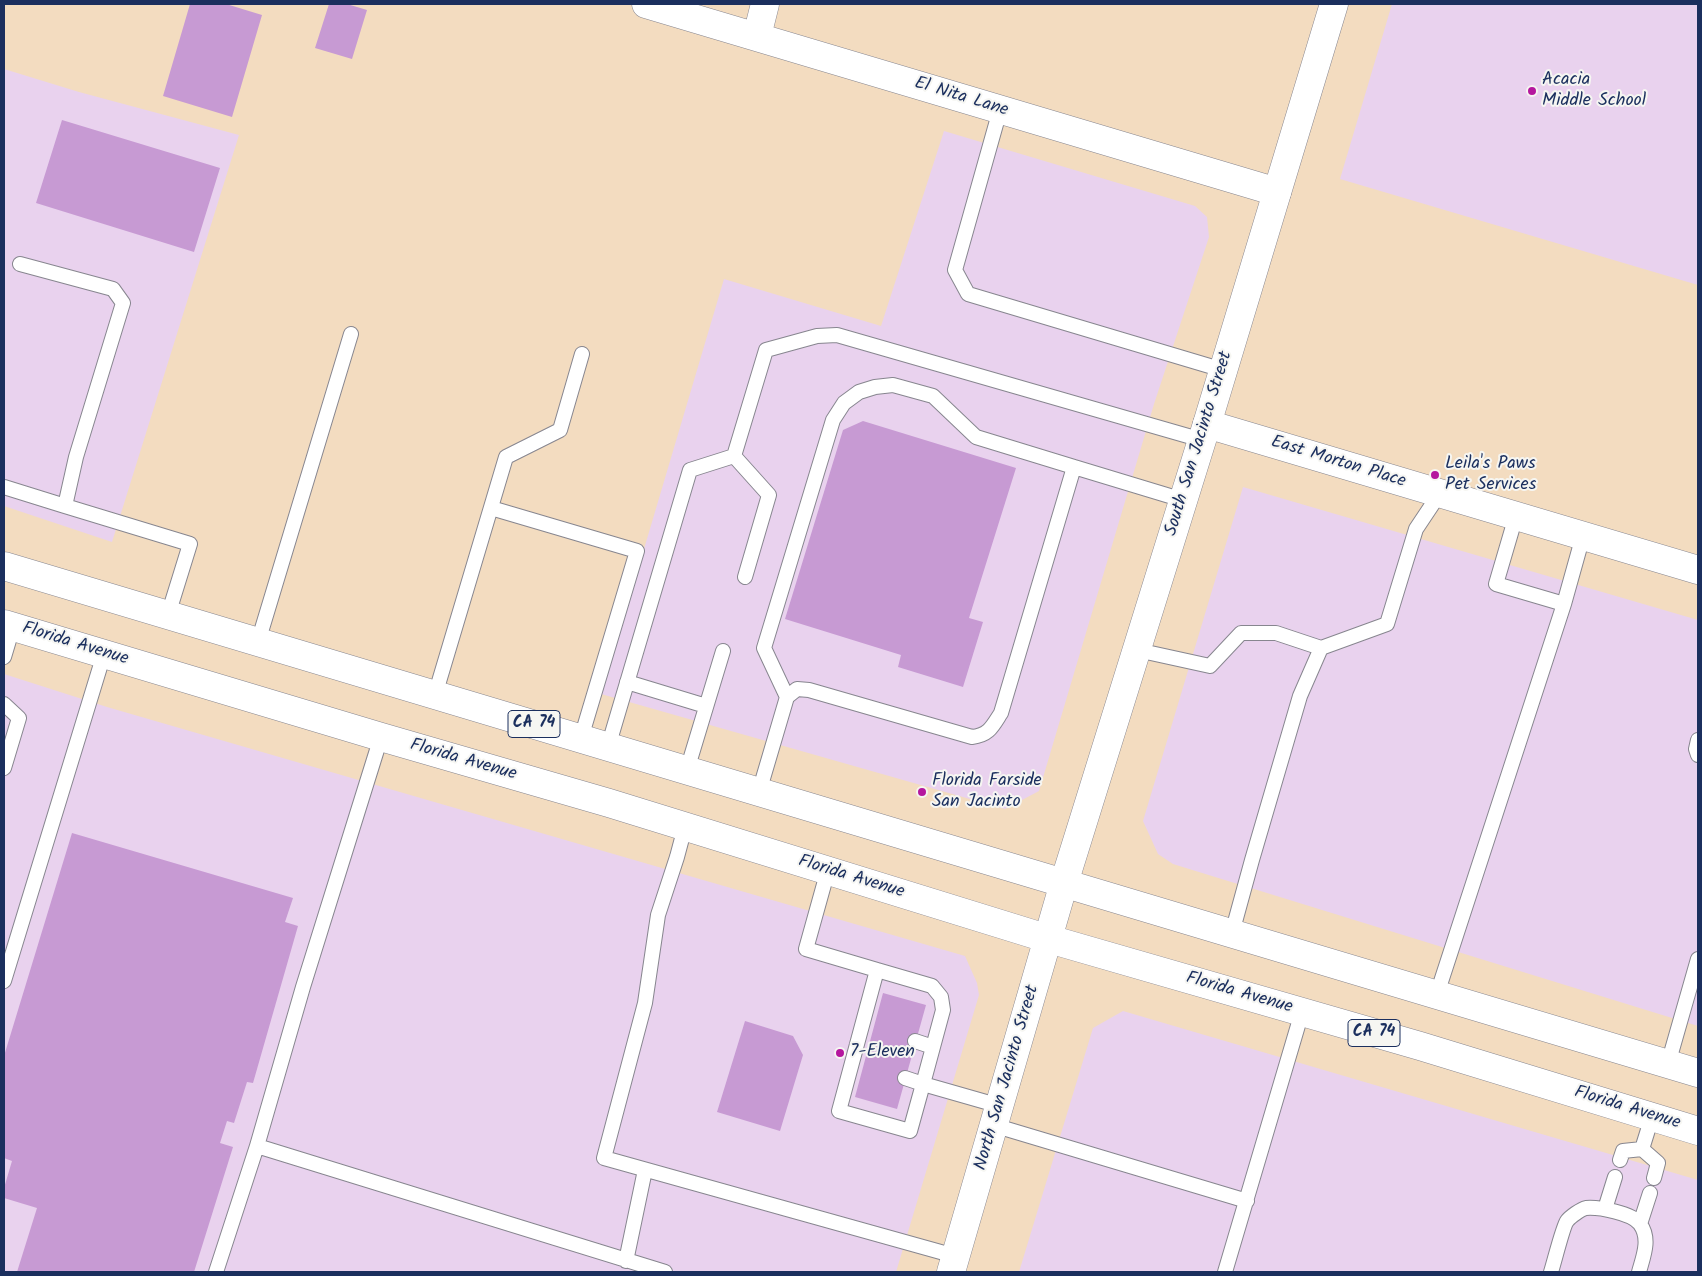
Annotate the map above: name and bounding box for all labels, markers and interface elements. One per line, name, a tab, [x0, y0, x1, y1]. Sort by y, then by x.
place label: Acacia Middle School	[1542, 70, 1646, 112]
street label: El Nita Lane	[911, 73, 1011, 123]
marker: Acacia Middle School	[1526, 85, 1538, 97]
street label: South San Jacinto Street	[1162, 349, 1238, 539]
street label: East Morton Place	[1268, 432, 1408, 494]
place label: Leila's Paws Pet Services	[1445, 454, 1536, 496]
marker: Leila's Paws Pet Services	[1429, 469, 1441, 481]
street label: Florida Avenue	[19, 619, 131, 671]
road number: CA 74	[508, 711, 560, 738]
street label: Florida Avenue	[407, 735, 519, 787]
place label: Florida Farside San Jacinto	[932, 771, 1042, 814]
marker: Florida Farside San Jacinto	[916, 786, 928, 798]
street label: Florida Avenue	[795, 852, 907, 904]
street label: Florida Avenue	[1183, 968, 1295, 1020]
street label: North San Jacinto Street	[971, 983, 1045, 1173]
road number: CA 74	[1348, 1020, 1400, 1046]
place label: 7-Eleven	[850, 1042, 915, 1064]
marker: 7-Eleven	[834, 1047, 846, 1059]
street label: Florida Avenue	[1571, 1083, 1683, 1135]

